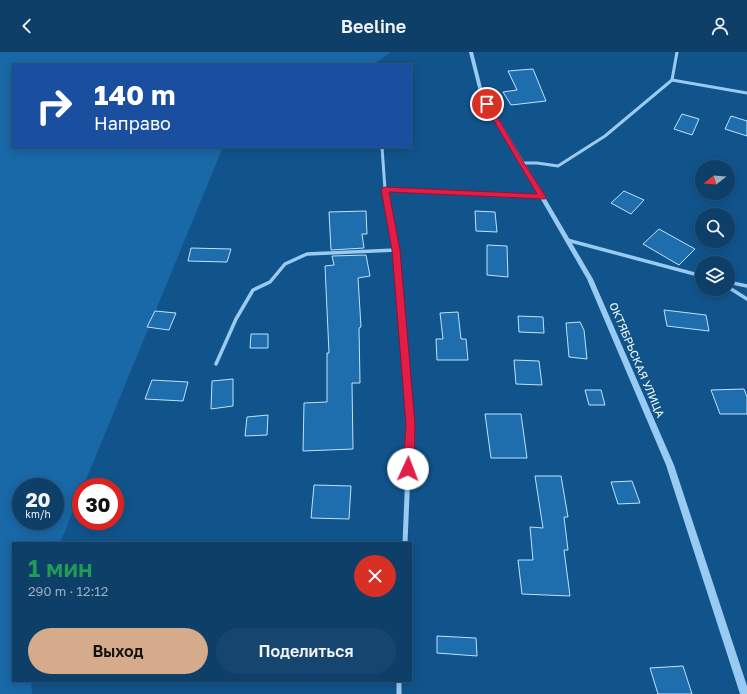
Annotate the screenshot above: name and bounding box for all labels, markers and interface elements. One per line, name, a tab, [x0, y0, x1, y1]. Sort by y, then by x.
icon: back	[16, 15, 38, 37]
text: Beeline	[341, 15, 406, 37]
icon: person	[709, 15, 731, 37]
text: 140 m	[94, 78, 176, 111]
icon: right	[28, 80, 80, 132]
pin	[470, 87, 504, 121]
icon: arrive	[476, 93, 498, 115]
text: Направо	[94, 112, 171, 134]
north arrow	[695, 160, 735, 200]
map controls	[695, 160, 735, 296]
button: search	[695, 208, 735, 248]
button: layers	[695, 256, 735, 296]
street label: ОКТЯБРЬСКАЯ УЛИЦА	[607, 300, 668, 420]
position arrow	[387, 448, 429, 490]
speed limit sign: 30	[72, 478, 124, 530]
text: 20	[25, 487, 51, 511]
text: km/h	[25, 508, 51, 520]
text: 1 мин	[28, 553, 93, 582]
button: close	[354, 555, 396, 597]
text: 290 m · 12:12	[28, 583, 108, 599]
button: Выход	[28, 628, 208, 674]
button: Поделиться	[216, 628, 396, 674]

